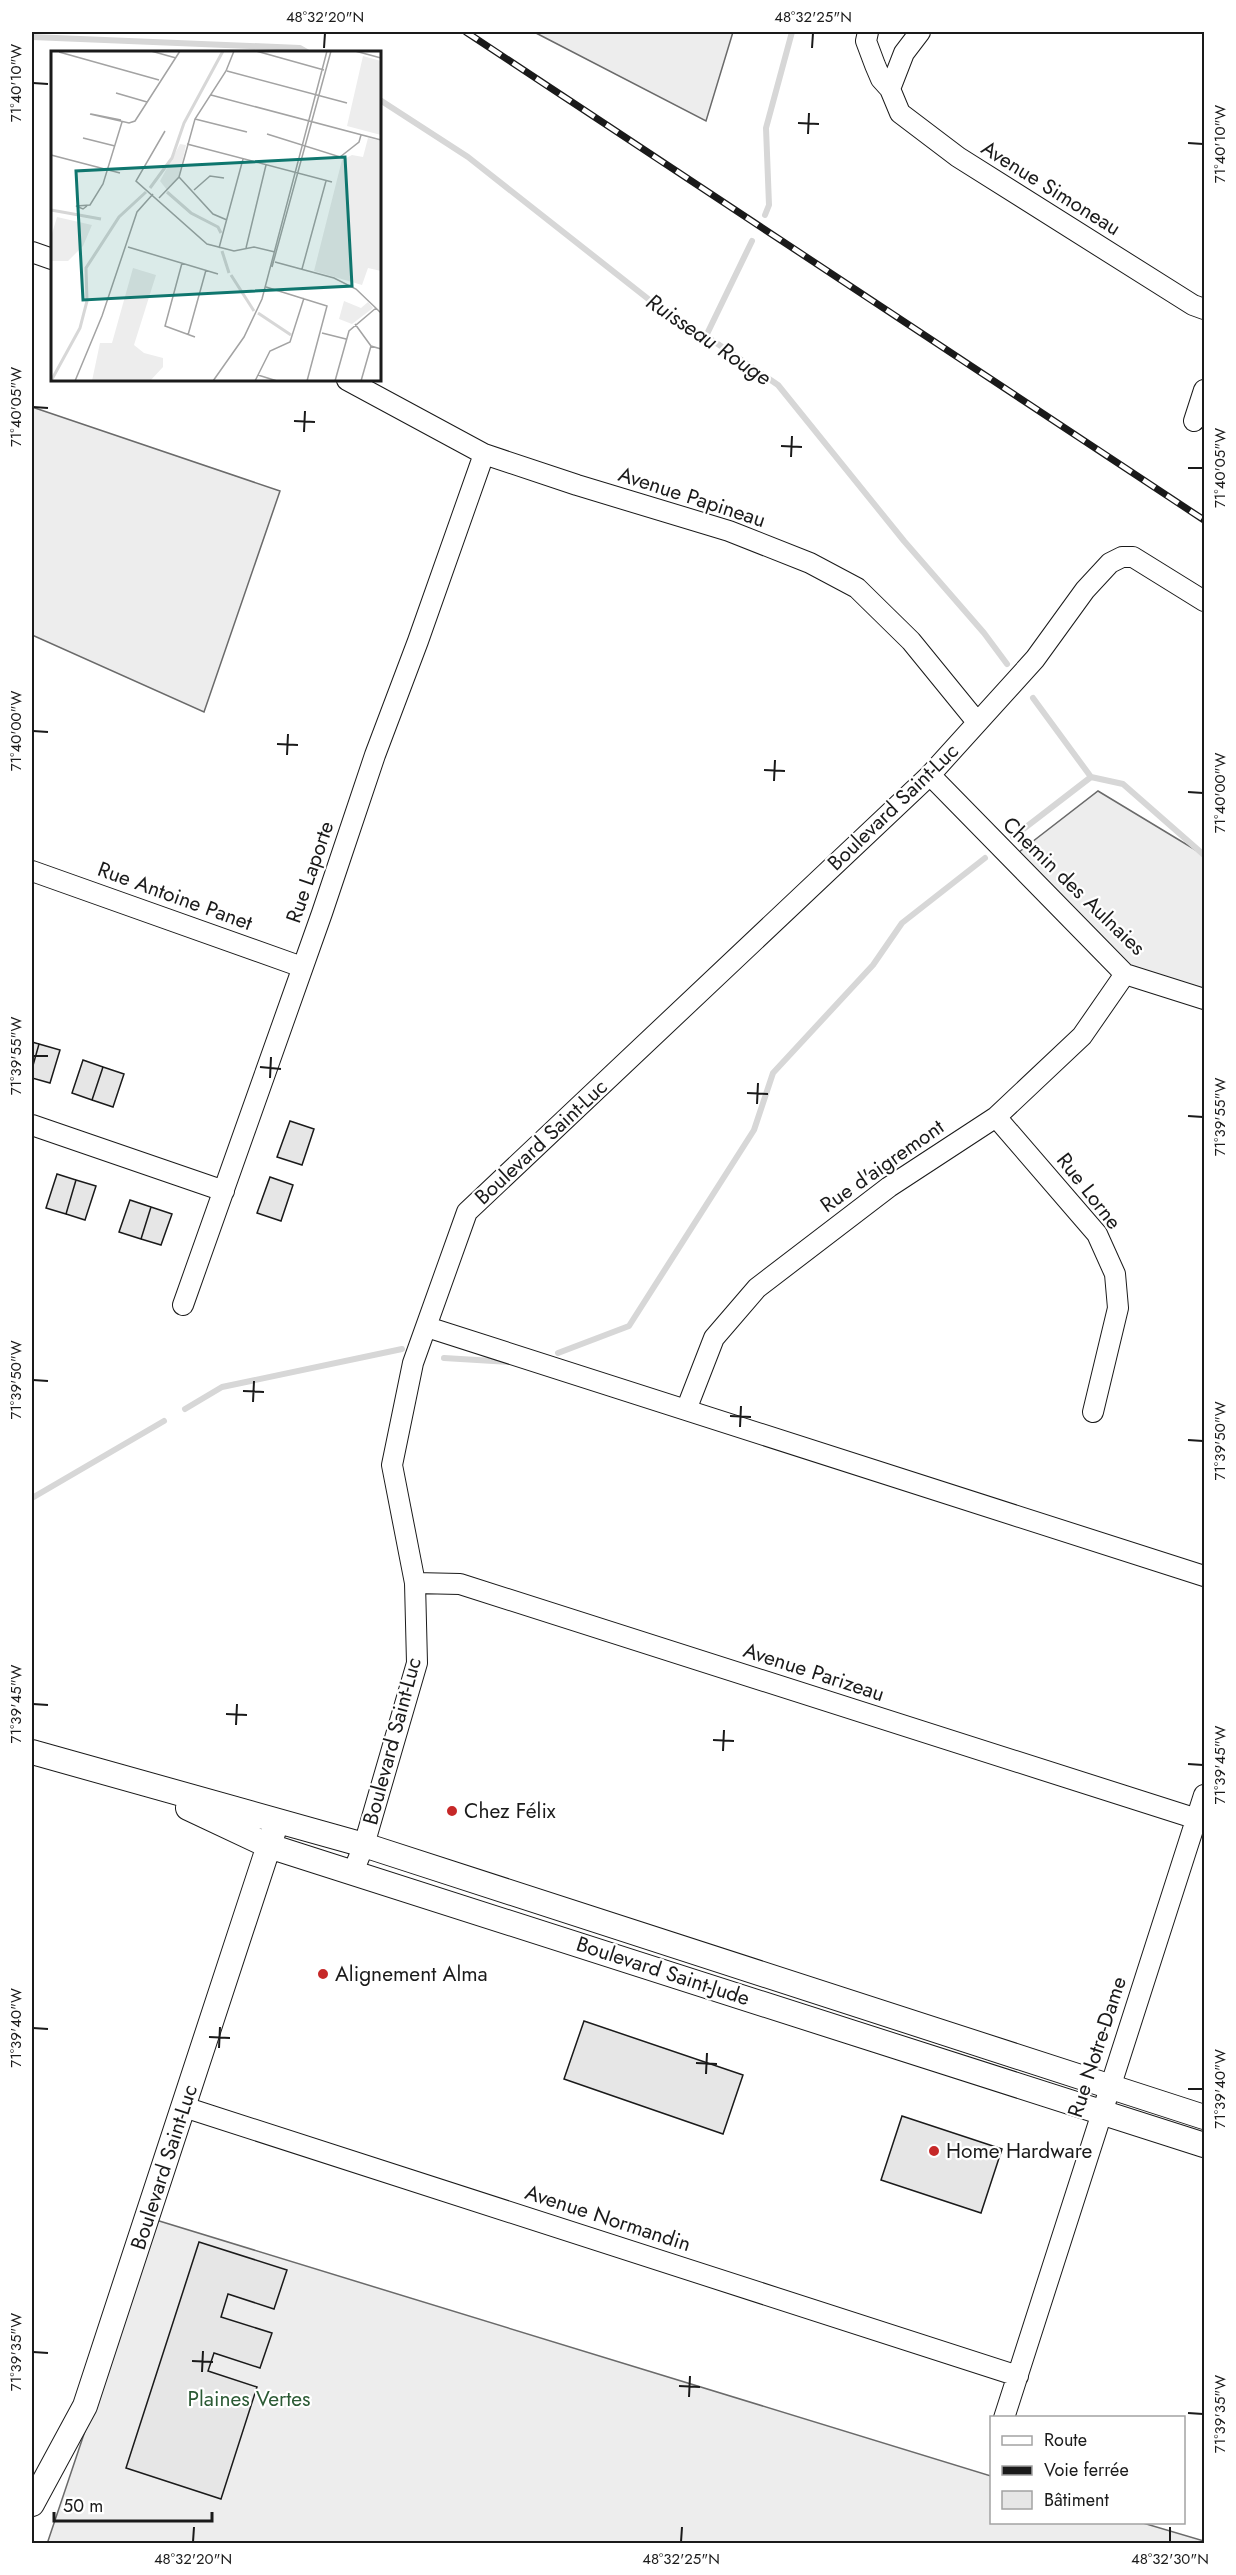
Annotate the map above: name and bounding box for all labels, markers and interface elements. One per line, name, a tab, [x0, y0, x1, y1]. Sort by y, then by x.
text: 48°32'20"N	[286, 6, 364, 28]
text: 48°32'25"N	[774, 6, 852, 28]
text: 71°40'10"W	[5, 44, 27, 122]
inset map	[51, 51, 381, 381]
text: 71°40'10"W	[1209, 105, 1231, 183]
street label: Avenue Simoneau	[975, 133, 1127, 243]
water label: Ruisseau Rouge	[640, 285, 778, 393]
text: 71°40'05"W	[5, 367, 27, 447]
text: 71°40'05"W	[1209, 428, 1231, 508]
street label: Avenue Papineau	[615, 459, 769, 535]
text: 71°40'00"W	[5, 691, 27, 771]
street label: Boulevard Saint-Luc	[821, 736, 965, 878]
text: 71°40'00"W	[1209, 753, 1231, 833]
street label: Chemin des Aulnaies	[996, 810, 1152, 962]
street label: Rue Laporte	[279, 817, 341, 927]
street label: Rue Antoine Panet	[93, 854, 257, 938]
text: 71°39'55"W	[5, 1017, 27, 1095]
street label: Boulevard Saint-Luc	[468, 1072, 614, 1212]
text: 71°39'55"W	[1209, 1078, 1231, 1156]
street label: Rue d'aigremont	[814, 1112, 950, 1220]
street label: Rue Lorne	[1050, 1146, 1129, 1236]
text: 71°39'50"W	[5, 1340, 27, 1420]
text: 71°39'50"W	[1209, 1401, 1231, 1481]
street label: Avenue Parizeau	[740, 1635, 888, 1709]
street label: Boulevard Saint-Luc	[355, 1654, 429, 1828]
text: 71°39'45"W	[5, 1664, 27, 1743]
text: 71°39'45"W	[1209, 1725, 1231, 1804]
place label: Chez Félix	[464, 1796, 556, 1826]
marker: Chez Félix	[445, 1804, 459, 1818]
street label: Boulevard Saint-Jude	[572, 1929, 754, 2013]
place label: Alignement Alma	[335, 1959, 488, 1989]
marker: Alignement Alma	[316, 1967, 330, 1981]
street label: Rue Notre-Dame	[1060, 1973, 1134, 2121]
text: 71°39'40"W	[5, 1988, 27, 2068]
text: 71°39'40"W	[1209, 2049, 1231, 2129]
street label: Boulevard Saint-Luc	[123, 2081, 205, 2253]
place label: Home Hardware	[946, 2136, 1093, 2166]
marker: Home Hardware	[927, 2144, 941, 2158]
street label: Avenue Normandin	[521, 2177, 695, 2259]
text: 71°39'35"W	[5, 2313, 27, 2391]
text: 71°39'35"W	[1209, 2375, 1231, 2453]
park label: Plaines Vertes	[187, 2384, 311, 2414]
legend	[990, 2416, 1185, 2524]
text: Route	[1044, 2427, 1087, 2453]
text: Voie ferrée	[1044, 2457, 1129, 2483]
scale bar	[54, 2485, 212, 2523]
text: Bâtiment	[1044, 2487, 1110, 2513]
text: 50 m	[63, 2493, 103, 2519]
text: 48°32'20"N	[154, 2548, 232, 2570]
text: 48°32'25"N	[642, 2548, 720, 2570]
text: 48°32'30"N	[1131, 2548, 1209, 2570]

